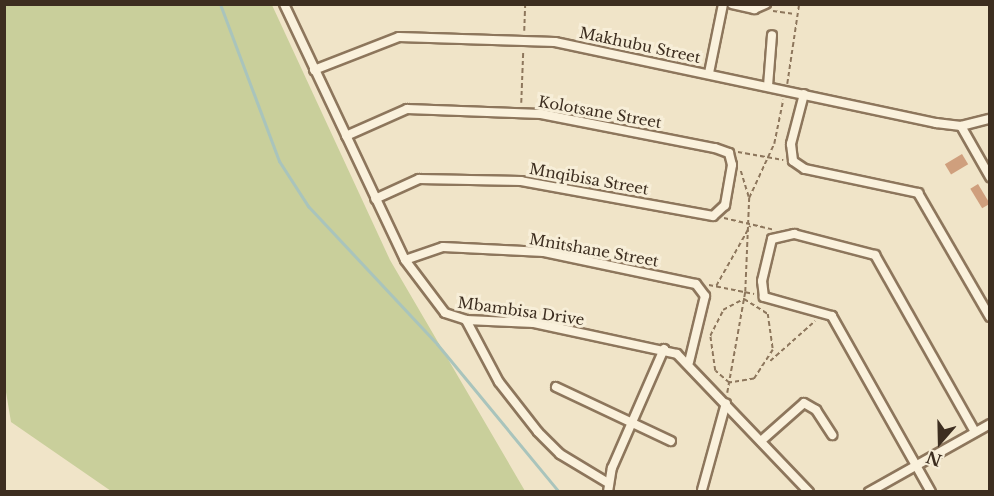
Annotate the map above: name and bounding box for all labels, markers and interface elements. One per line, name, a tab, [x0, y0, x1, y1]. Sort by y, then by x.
street label: Makhubu Street	[578, 23, 702, 67]
street label: Kolotsane Street	[537, 92, 663, 132]
street label: Mnqibisa Street	[528, 160, 650, 198]
street label: Mnitshane Street	[528, 230, 660, 270]
street label: Mbambisa Drive	[456, 293, 586, 329]
north arrow	[910, 412, 970, 472]
text: N	[923, 447, 944, 471]

